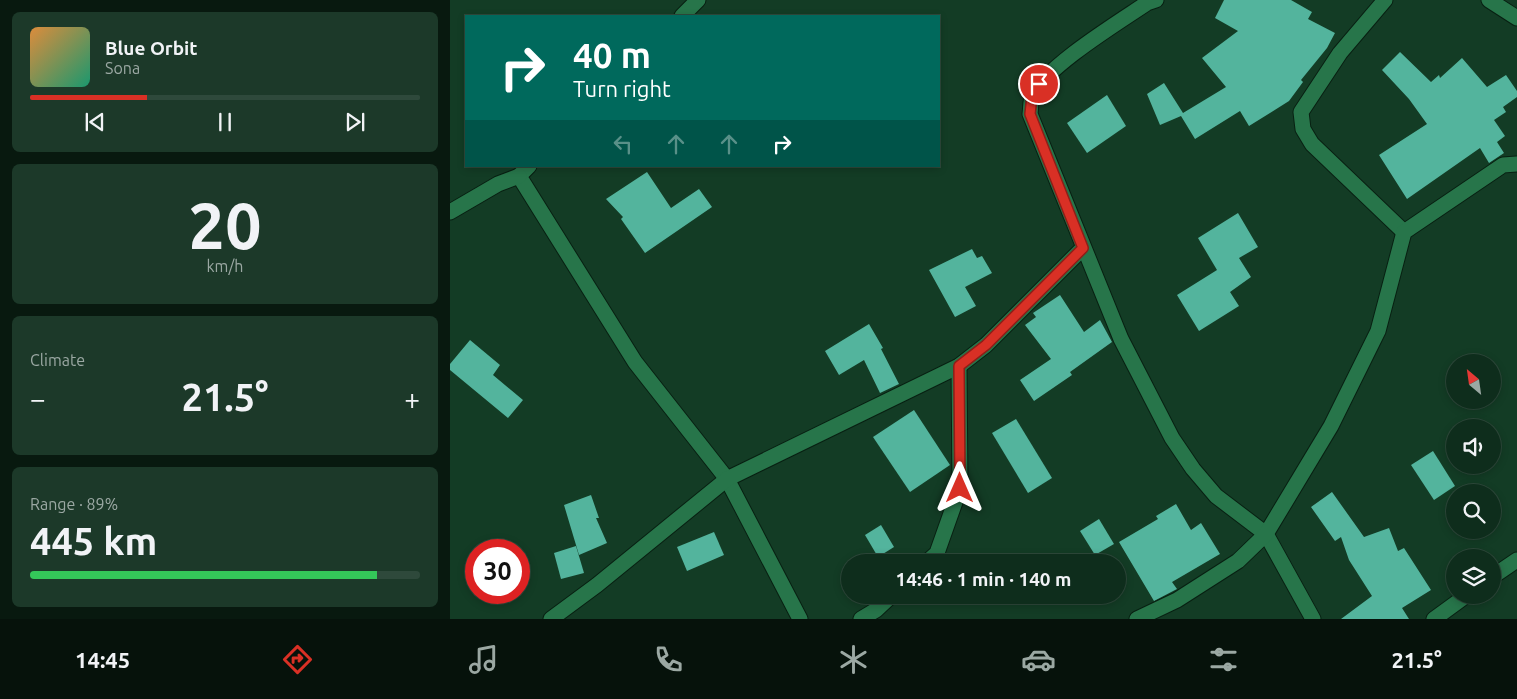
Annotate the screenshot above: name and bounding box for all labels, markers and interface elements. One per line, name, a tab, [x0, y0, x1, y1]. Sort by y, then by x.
icon: right	[490, 35, 555, 100]
text: 40 m	[573, 35, 651, 75]
text: Blue Orbit	[105, 37, 198, 59]
text: Sona	[105, 59, 140, 77]
pin	[1018, 63, 1060, 105]
icon: arrive	[1025, 70, 1053, 98]
text: Turn right	[573, 76, 671, 101]
icon: previous	[81, 108, 109, 136]
icon: pause	[211, 108, 239, 136]
icon: next	[341, 108, 369, 136]
icon: left	[609, 130, 637, 158]
icon: ahead	[662, 130, 690, 158]
icon: ahead	[715, 130, 743, 158]
icon: right	[768, 130, 796, 158]
text: 20	[188, 188, 262, 261]
text: km/h	[207, 257, 243, 275]
text: Climate	[30, 351, 85, 369]
north arrow	[1446, 354, 1501, 409]
map controls	[1446, 354, 1501, 604]
text: 21.5°	[181, 376, 269, 418]
text: −	[30, 383, 46, 414]
text: +	[404, 383, 420, 414]
button: sound	[1446, 419, 1501, 474]
position arrow	[933, 461, 985, 513]
button: search	[1446, 484, 1501, 539]
text: Range · 89%	[30, 495, 118, 513]
text: 445 km	[30, 520, 157, 562]
speed limit sign: 30	[465, 539, 530, 604]
button: layers	[1446, 549, 1501, 604]
text: 14:46 · 1 min · 140 m	[896, 568, 1071, 590]
icon: directions	[280, 642, 315, 677]
icon: music	[466, 642, 501, 677]
icon: phone	[651, 642, 686, 677]
icon: climate	[836, 642, 871, 677]
icon: car	[1021, 642, 1056, 677]
icon: filters	[1206, 642, 1241, 677]
text: 14:45	[75, 647, 130, 672]
text: 21.5°	[1391, 647, 1442, 672]

